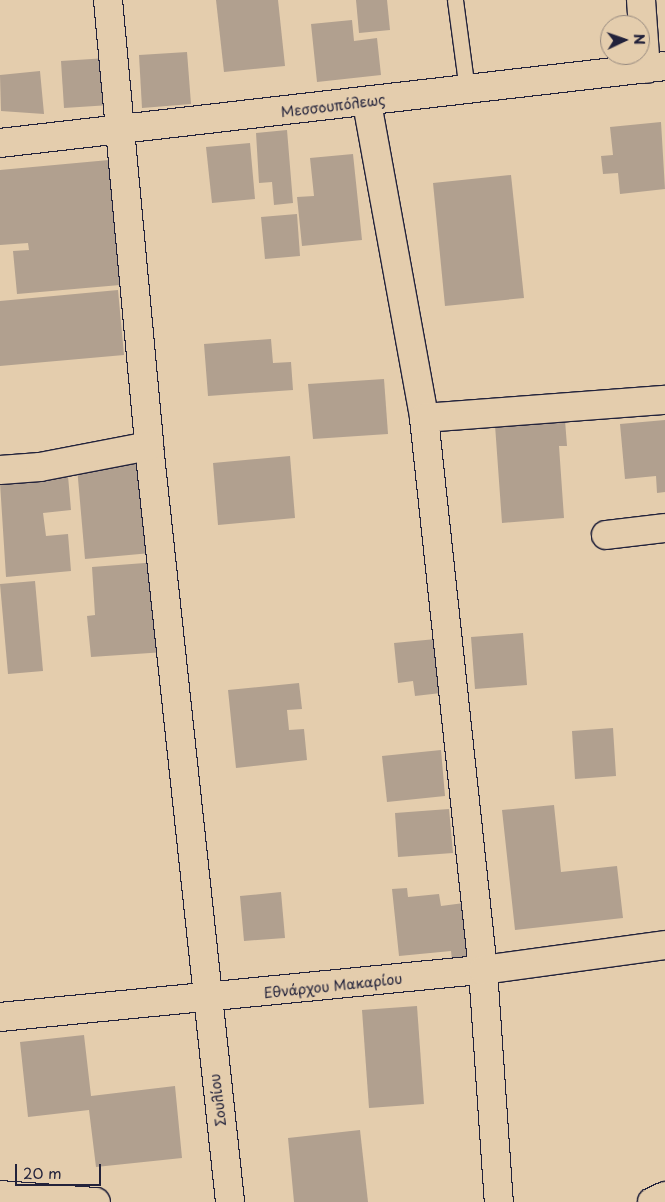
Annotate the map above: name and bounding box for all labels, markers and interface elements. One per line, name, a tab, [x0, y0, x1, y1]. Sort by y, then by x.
north arrow	[600, 15, 650, 65]
text: N	[629, 33, 650, 45]
street label: Μεσσουπόλεως	[280, 91, 386, 121]
street label: Εθνάρχου Μακαρίου	[263, 970, 403, 1002]
street label: Σουλίου	[206, 1073, 230, 1127]
scale bar	[18, 1154, 104, 1186]
text: 20 m	[23, 1161, 62, 1184]

